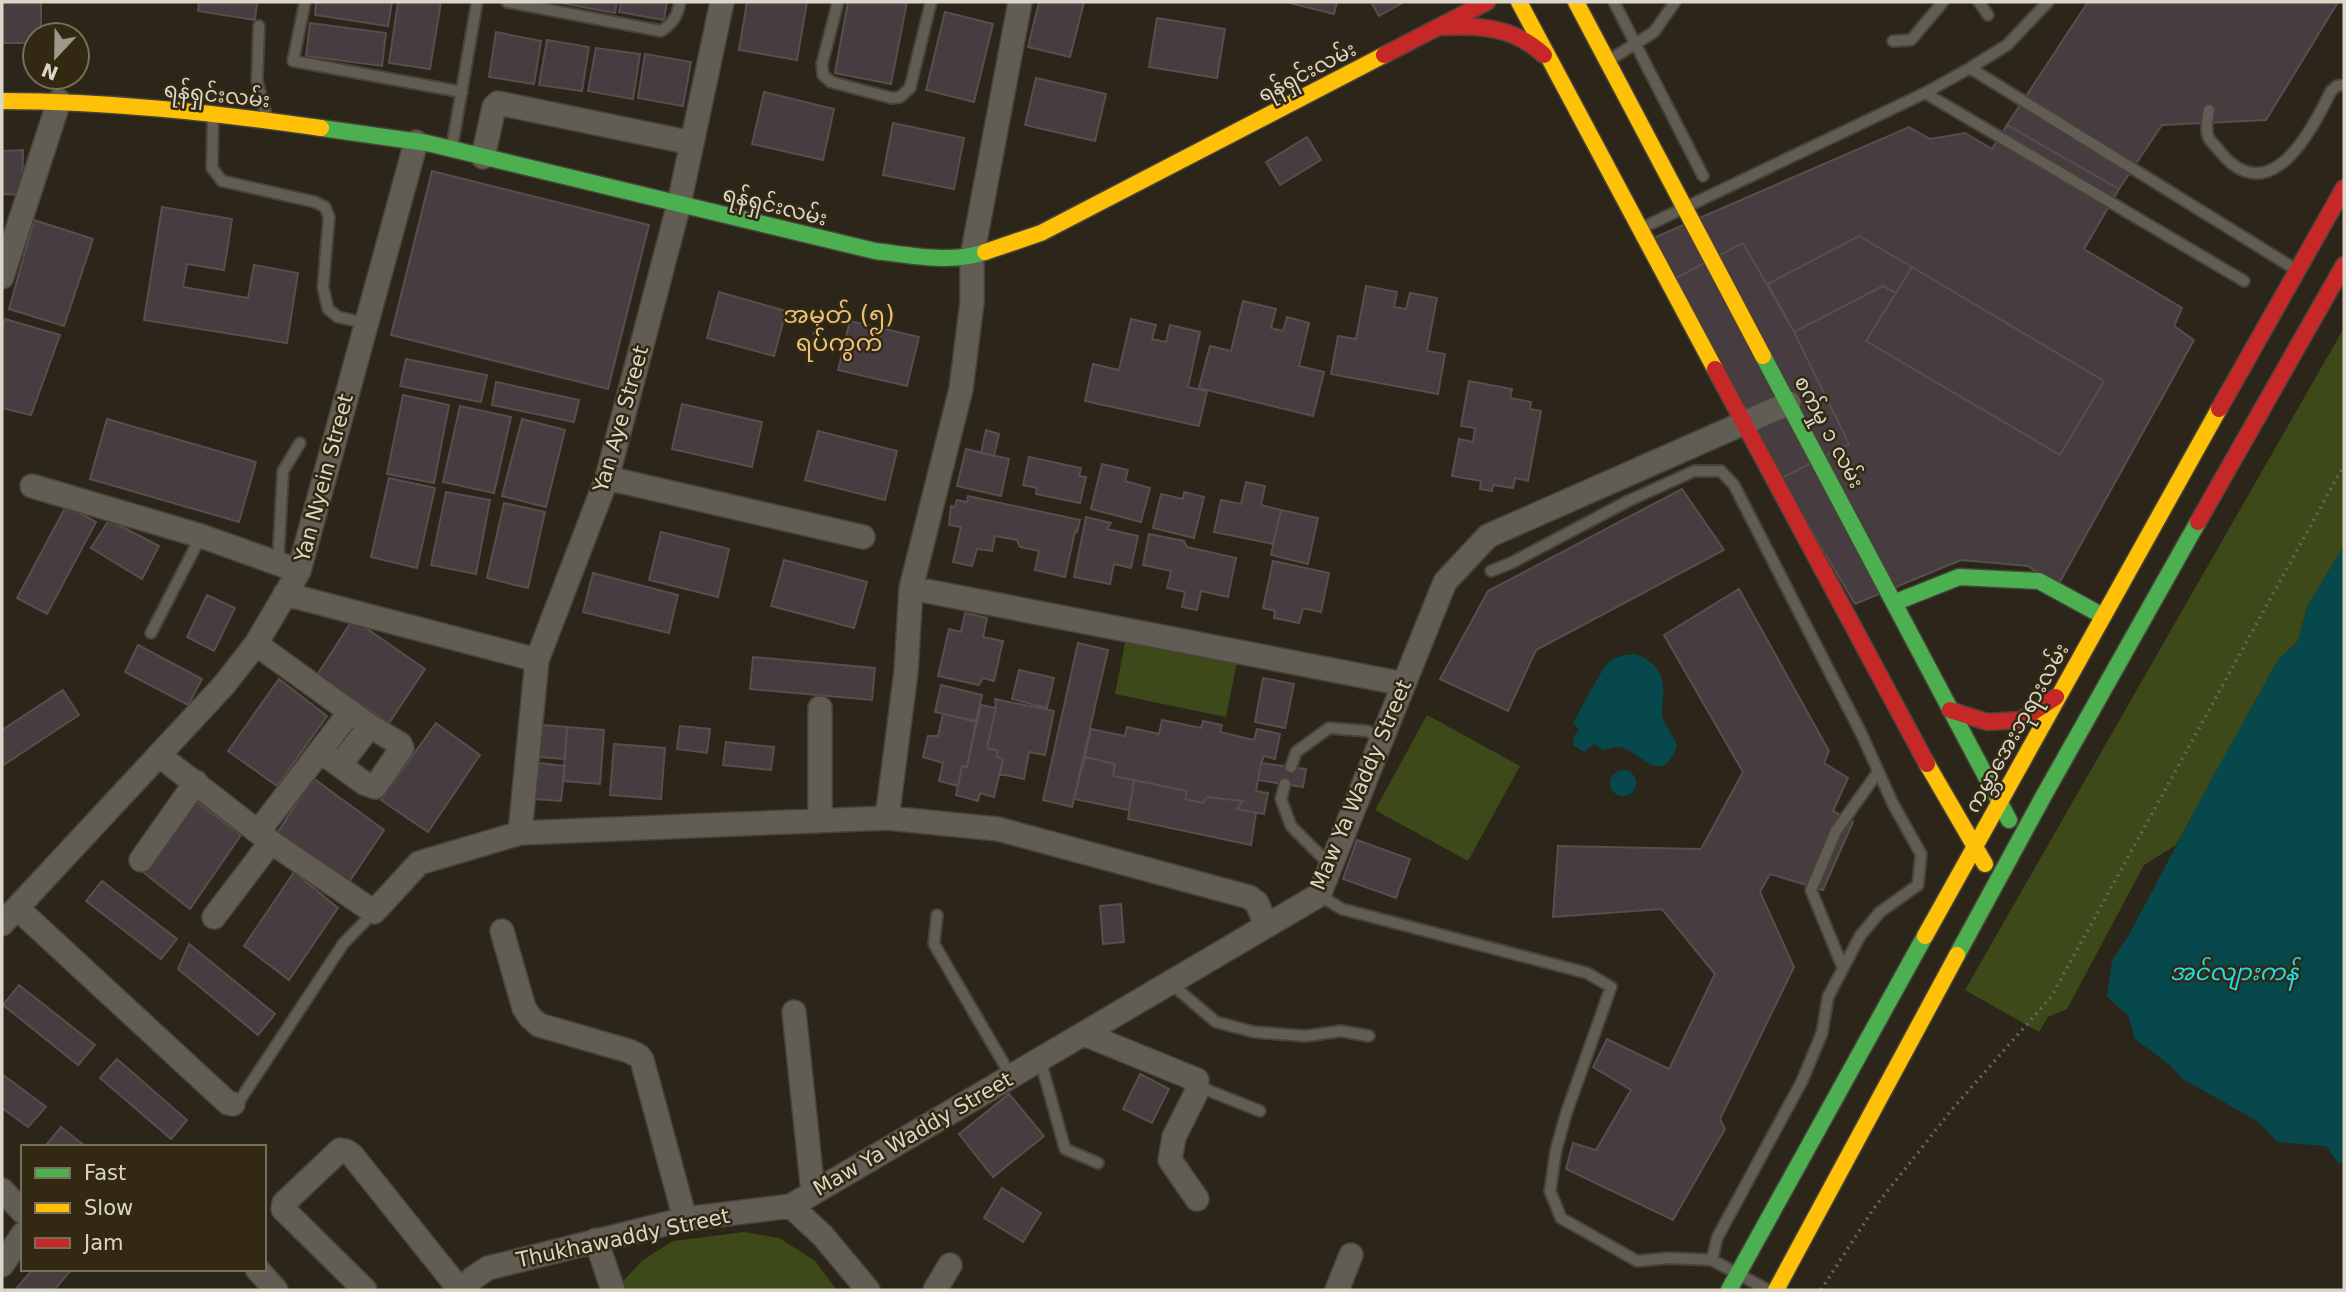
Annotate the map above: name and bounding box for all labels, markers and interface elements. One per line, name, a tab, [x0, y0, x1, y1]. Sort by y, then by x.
north arrow	[21, 21, 91, 91]
street label: ရန်ရှင်းလမ်း	[1252, 34, 1362, 111]
text: N	[38, 59, 61, 85]
street label: ရန်ရှင်းလမ်း	[162, 74, 272, 117]
street label: ရန်ရှင်းလမ်း	[719, 178, 831, 235]
district label: အမှတ် (၅) ရပ်ကွက်	[783, 299, 895, 362]
street label: Yan Aye Street	[588, 343, 653, 496]
street label: စက်မှု ၁ လမ်း	[1785, 370, 1872, 495]
street label: Yan Nyein Street	[290, 391, 358, 566]
street label: ကမ္ဘာအေးဘုရားလမ်း	[1957, 637, 2078, 819]
street label: Maw Ya Waddy Street	[1306, 676, 1416, 894]
water label: အင်လျားကန်	[2170, 956, 2301, 991]
street label: Maw Ya Waddy Street	[809, 1067, 1017, 1201]
legend	[21, 1145, 266, 1271]
text: Fast	[84, 1161, 126, 1185]
text: Slow	[84, 1196, 133, 1220]
street label: Thukhawaddy Street	[513, 1204, 732, 1273]
text: Jam	[82, 1231, 124, 1255]

